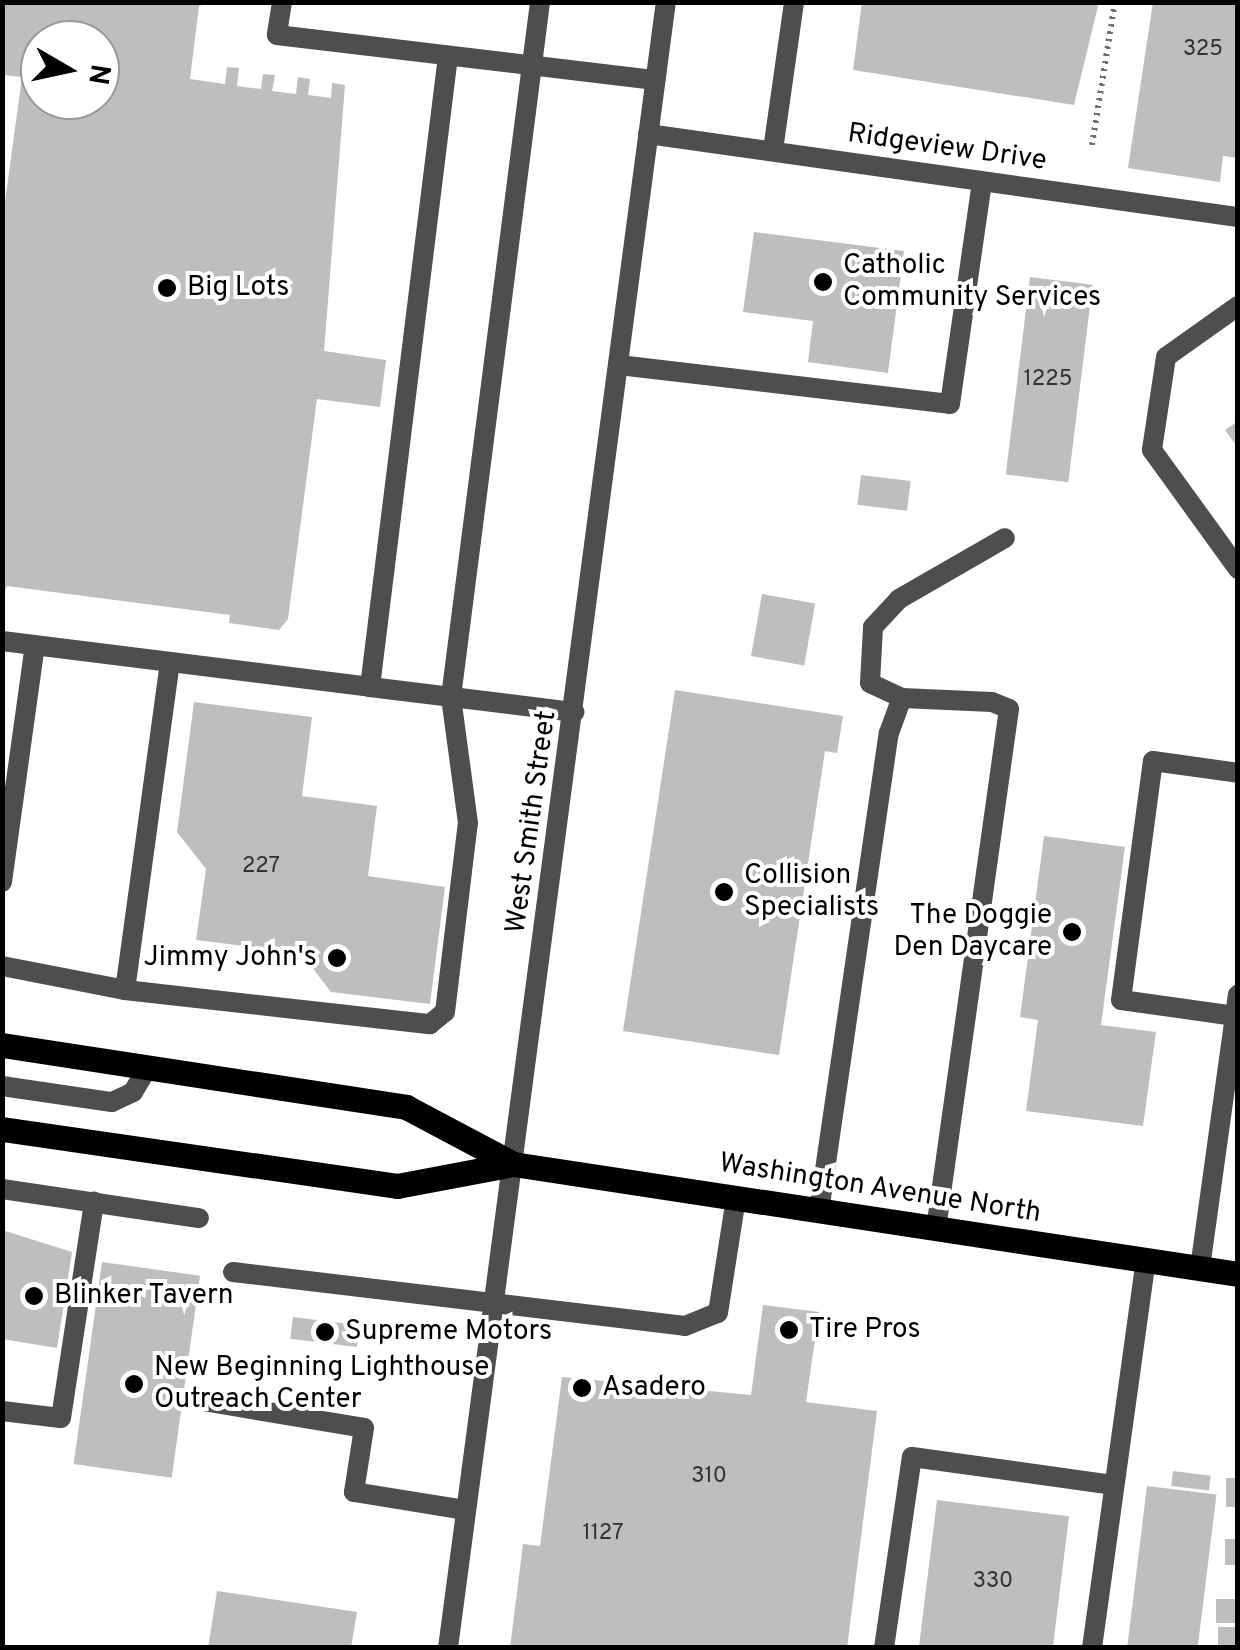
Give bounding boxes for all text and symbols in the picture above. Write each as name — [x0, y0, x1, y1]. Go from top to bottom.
north arrow — [20, 20, 120, 120]
house number: 325 — [1183, 37, 1223, 63]
text: N — [78, 62, 117, 87]
street label: Ridgeview Drive — [845, 117, 1049, 179]
place label: Catholic Community Services — [843, 249, 1101, 315]
place label: Big Lots — [187, 271, 289, 305]
marker: Catholic Community Services — [812, 271, 834, 293]
marker: Big Lots — [156, 277, 178, 299]
house number: 1225 — [1024, 367, 1072, 393]
street label: West Smith Street — [500, 708, 564, 936]
house number: 227 — [242, 854, 280, 880]
place label: Collision Specialists — [744, 859, 879, 925]
marker: Collision Specialists — [713, 881, 735, 903]
place label: The Doggie Den Daycare — [893, 899, 1052, 965]
marker: The Doggie Den Daycare — [1061, 921, 1083, 943]
place label: Jimmy John's — [144, 941, 317, 975]
marker: Jimmy John's — [326, 947, 348, 969]
street label: Washington Avenue North — [716, 1147, 1044, 1231]
place label: Blinker Tavern — [54, 1279, 235, 1313]
marker: Blinker Tavern — [23, 1285, 45, 1307]
place label: Tire Pros — [809, 1313, 921, 1347]
place label: Supreme Motors — [345, 1315, 552, 1349]
marker: Tire Pros — [778, 1319, 800, 1341]
marker: Supreme Motors — [314, 1321, 336, 1343]
place label: New Beginning Lighthouse Outreach Center — [154, 1351, 489, 1417]
place label: Asadero — [602, 1371, 706, 1405]
marker: New Beginning Lighthouse Outreach Center — [123, 1373, 145, 1395]
marker: Asadero — [571, 1377, 593, 1399]
house number: 310 — [691, 1464, 727, 1490]
house number: 1127 — [582, 1521, 624, 1547]
house number: 330 — [973, 1569, 1013, 1595]

